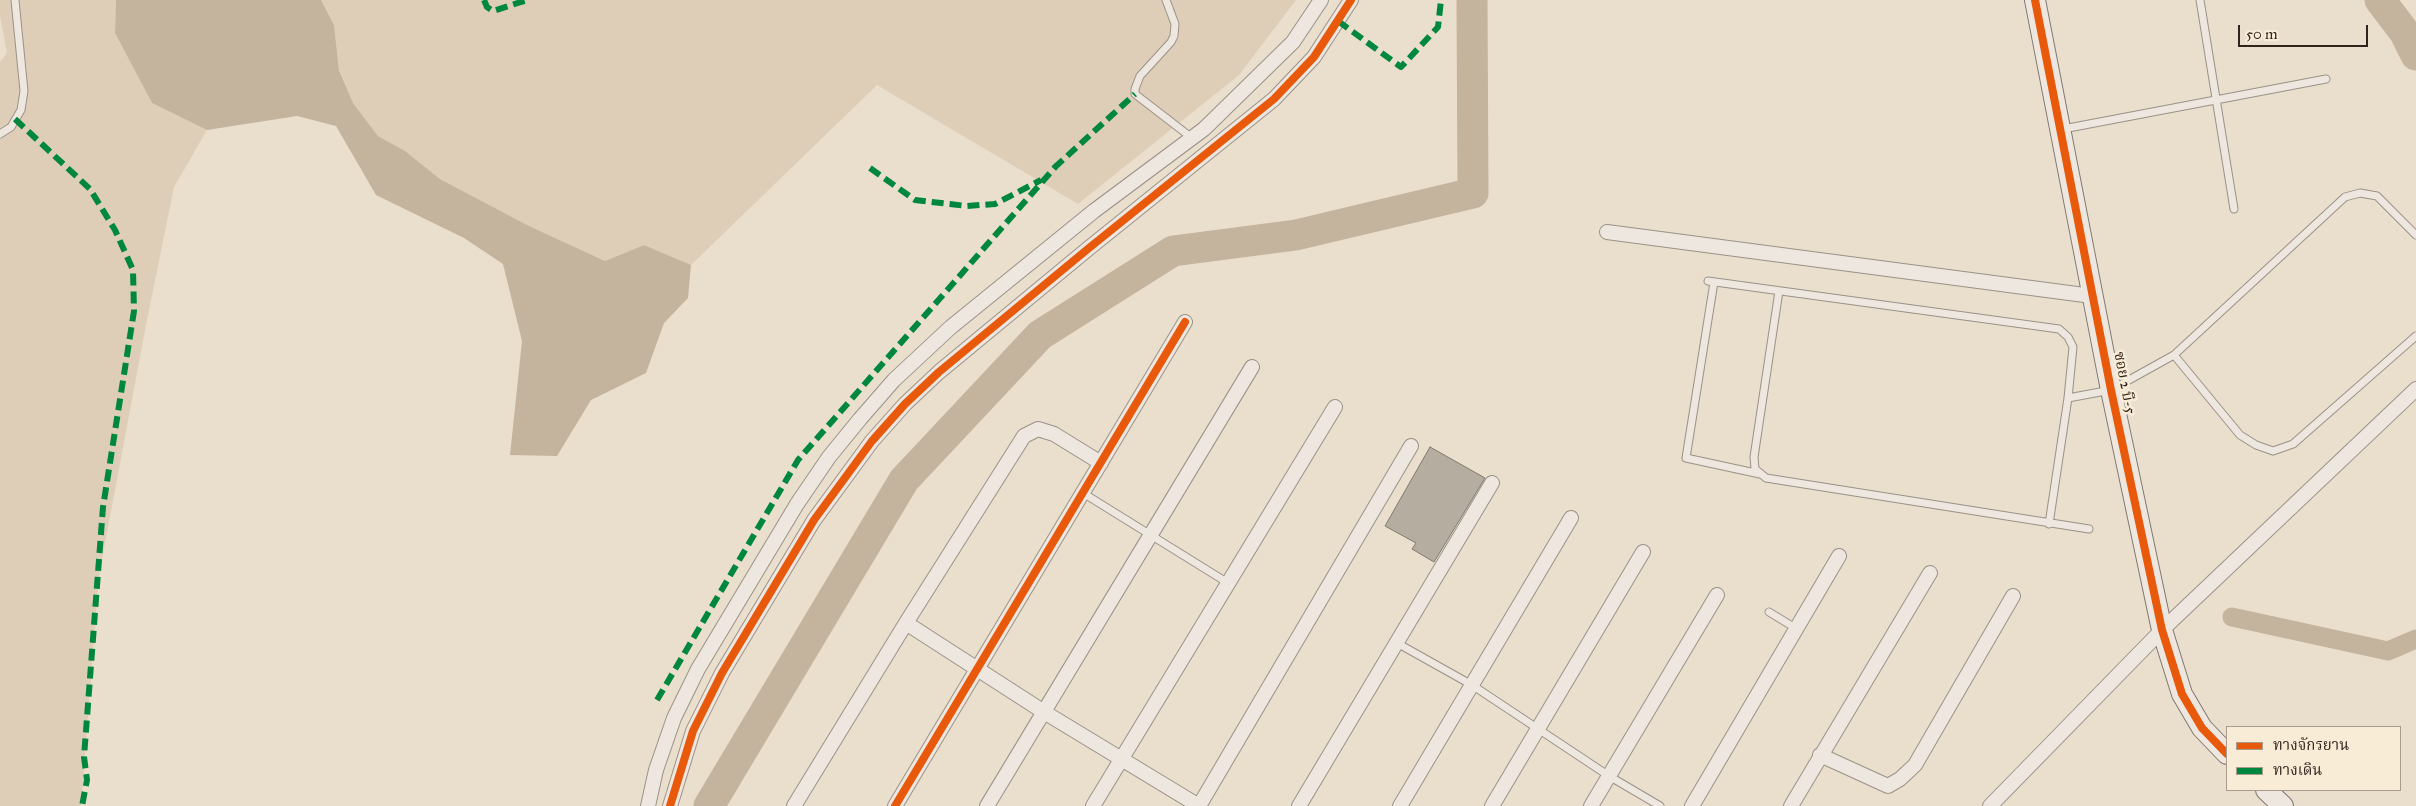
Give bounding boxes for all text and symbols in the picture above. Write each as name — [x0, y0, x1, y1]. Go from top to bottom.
scale bar — [2241, 15, 2371, 47]
text: 50 m — [2246, 25, 2278, 43]
street label: ซอย 2 บี-5 — [2109, 350, 2139, 416]
legend — [2226, 726, 2401, 791]
text: ทางจักรยาน — [2273, 736, 2349, 754]
text: ทางเดิน — [2273, 761, 2322, 779]

